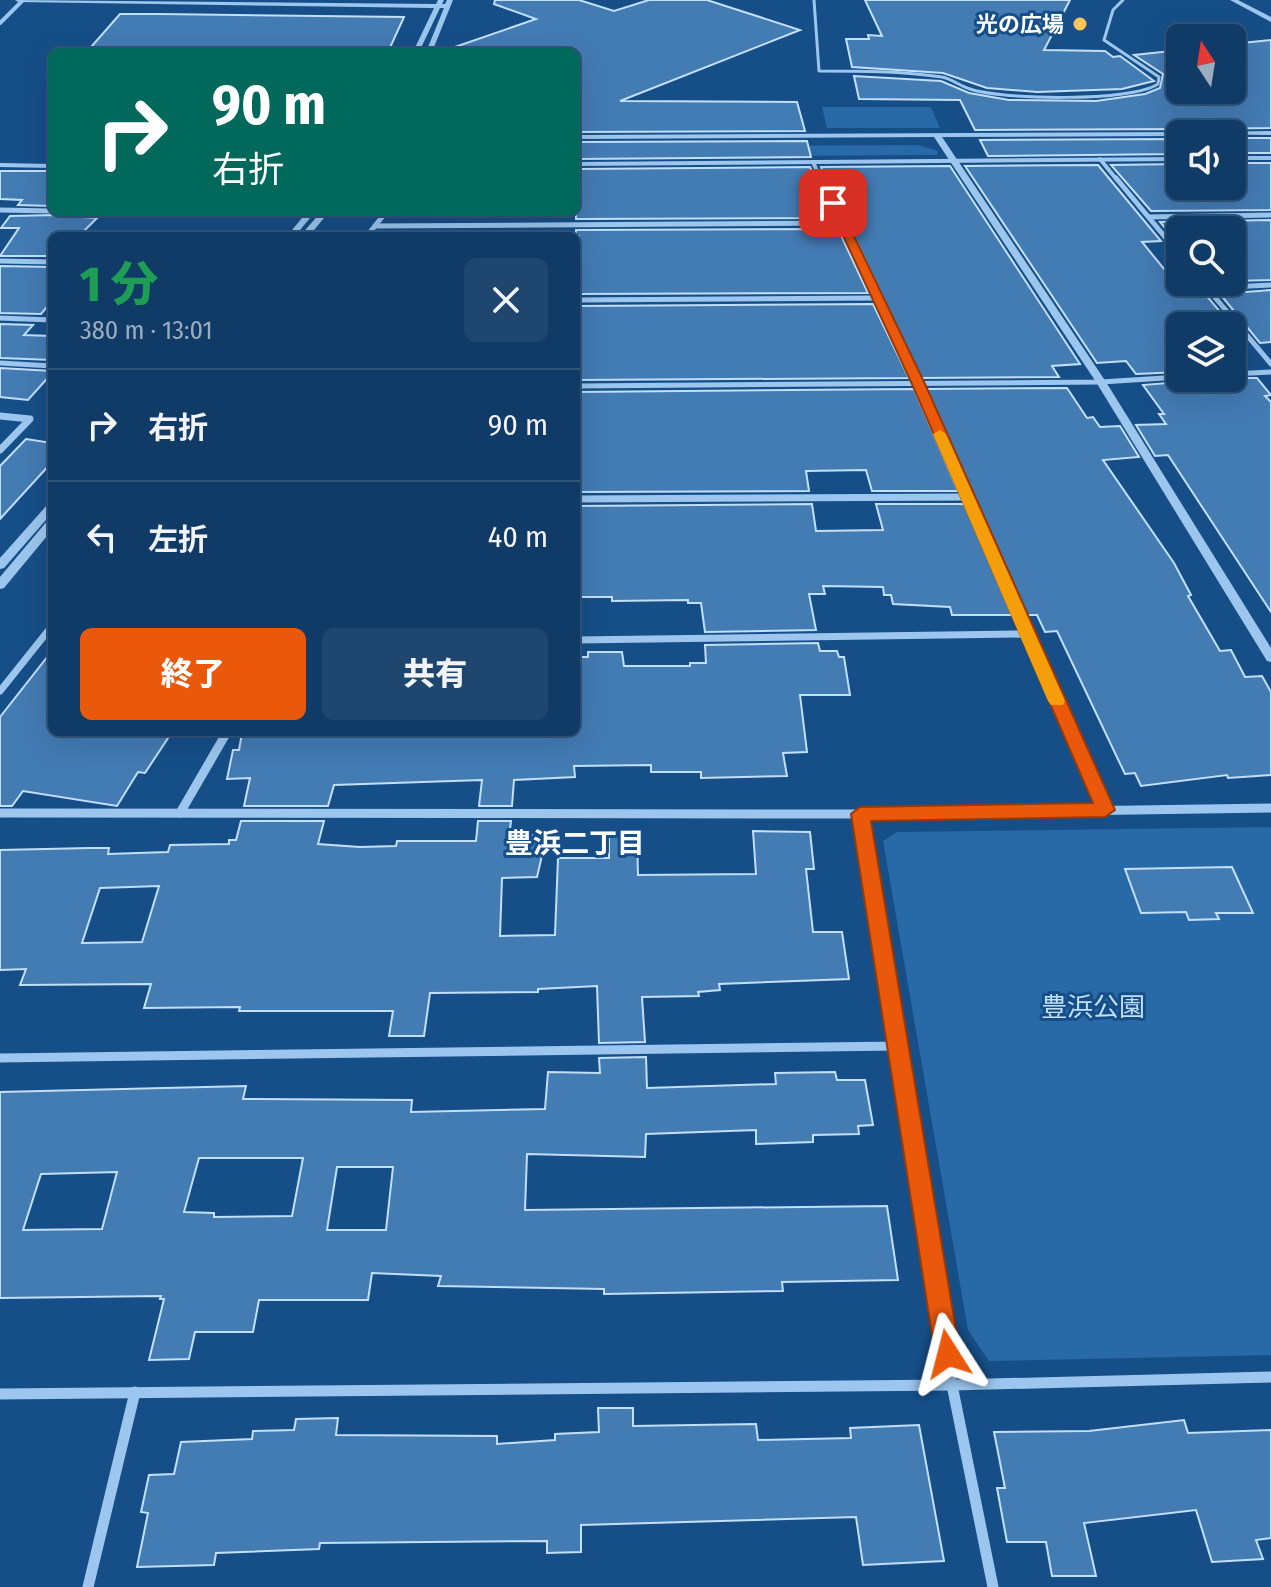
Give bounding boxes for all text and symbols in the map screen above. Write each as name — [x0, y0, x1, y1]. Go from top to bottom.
place label: 光の広場 — [976, 11, 1064, 38]
marker: 光の広場 — [1071, 15, 1089, 33]
north arrow — [1166, 24, 1246, 104]
map controls — [1166, 24, 1246, 392]
text: 90 m — [212, 72, 326, 139]
icon: right — [80, 80, 184, 184]
button: sound — [1166, 120, 1246, 200]
text: 右折 — [212, 148, 284, 192]
pin — [799, 169, 867, 237]
icon: arrive — [811, 181, 855, 225]
button: search — [1166, 216, 1246, 296]
text: 1 分 — [80, 256, 158, 314]
button: close — [464, 258, 548, 342]
button: layers — [1166, 312, 1246, 392]
text: 380 m · 13:01 — [80, 315, 213, 346]
icon: right — [80, 403, 124, 447]
text: 90 m — [488, 407, 548, 443]
text: 右折 — [148, 410, 208, 446]
icon: left — [80, 515, 124, 559]
text: 40 m — [488, 519, 548, 555]
text: 左折 — [148, 522, 208, 558]
button: 終了 — [80, 628, 306, 720]
button: 共有 — [322, 628, 548, 720]
district label: 豊浜二丁目 — [505, 827, 645, 860]
park label: 豊浜公園 — [1041, 992, 1145, 1023]
position arrow — [906, 1312, 990, 1396]

